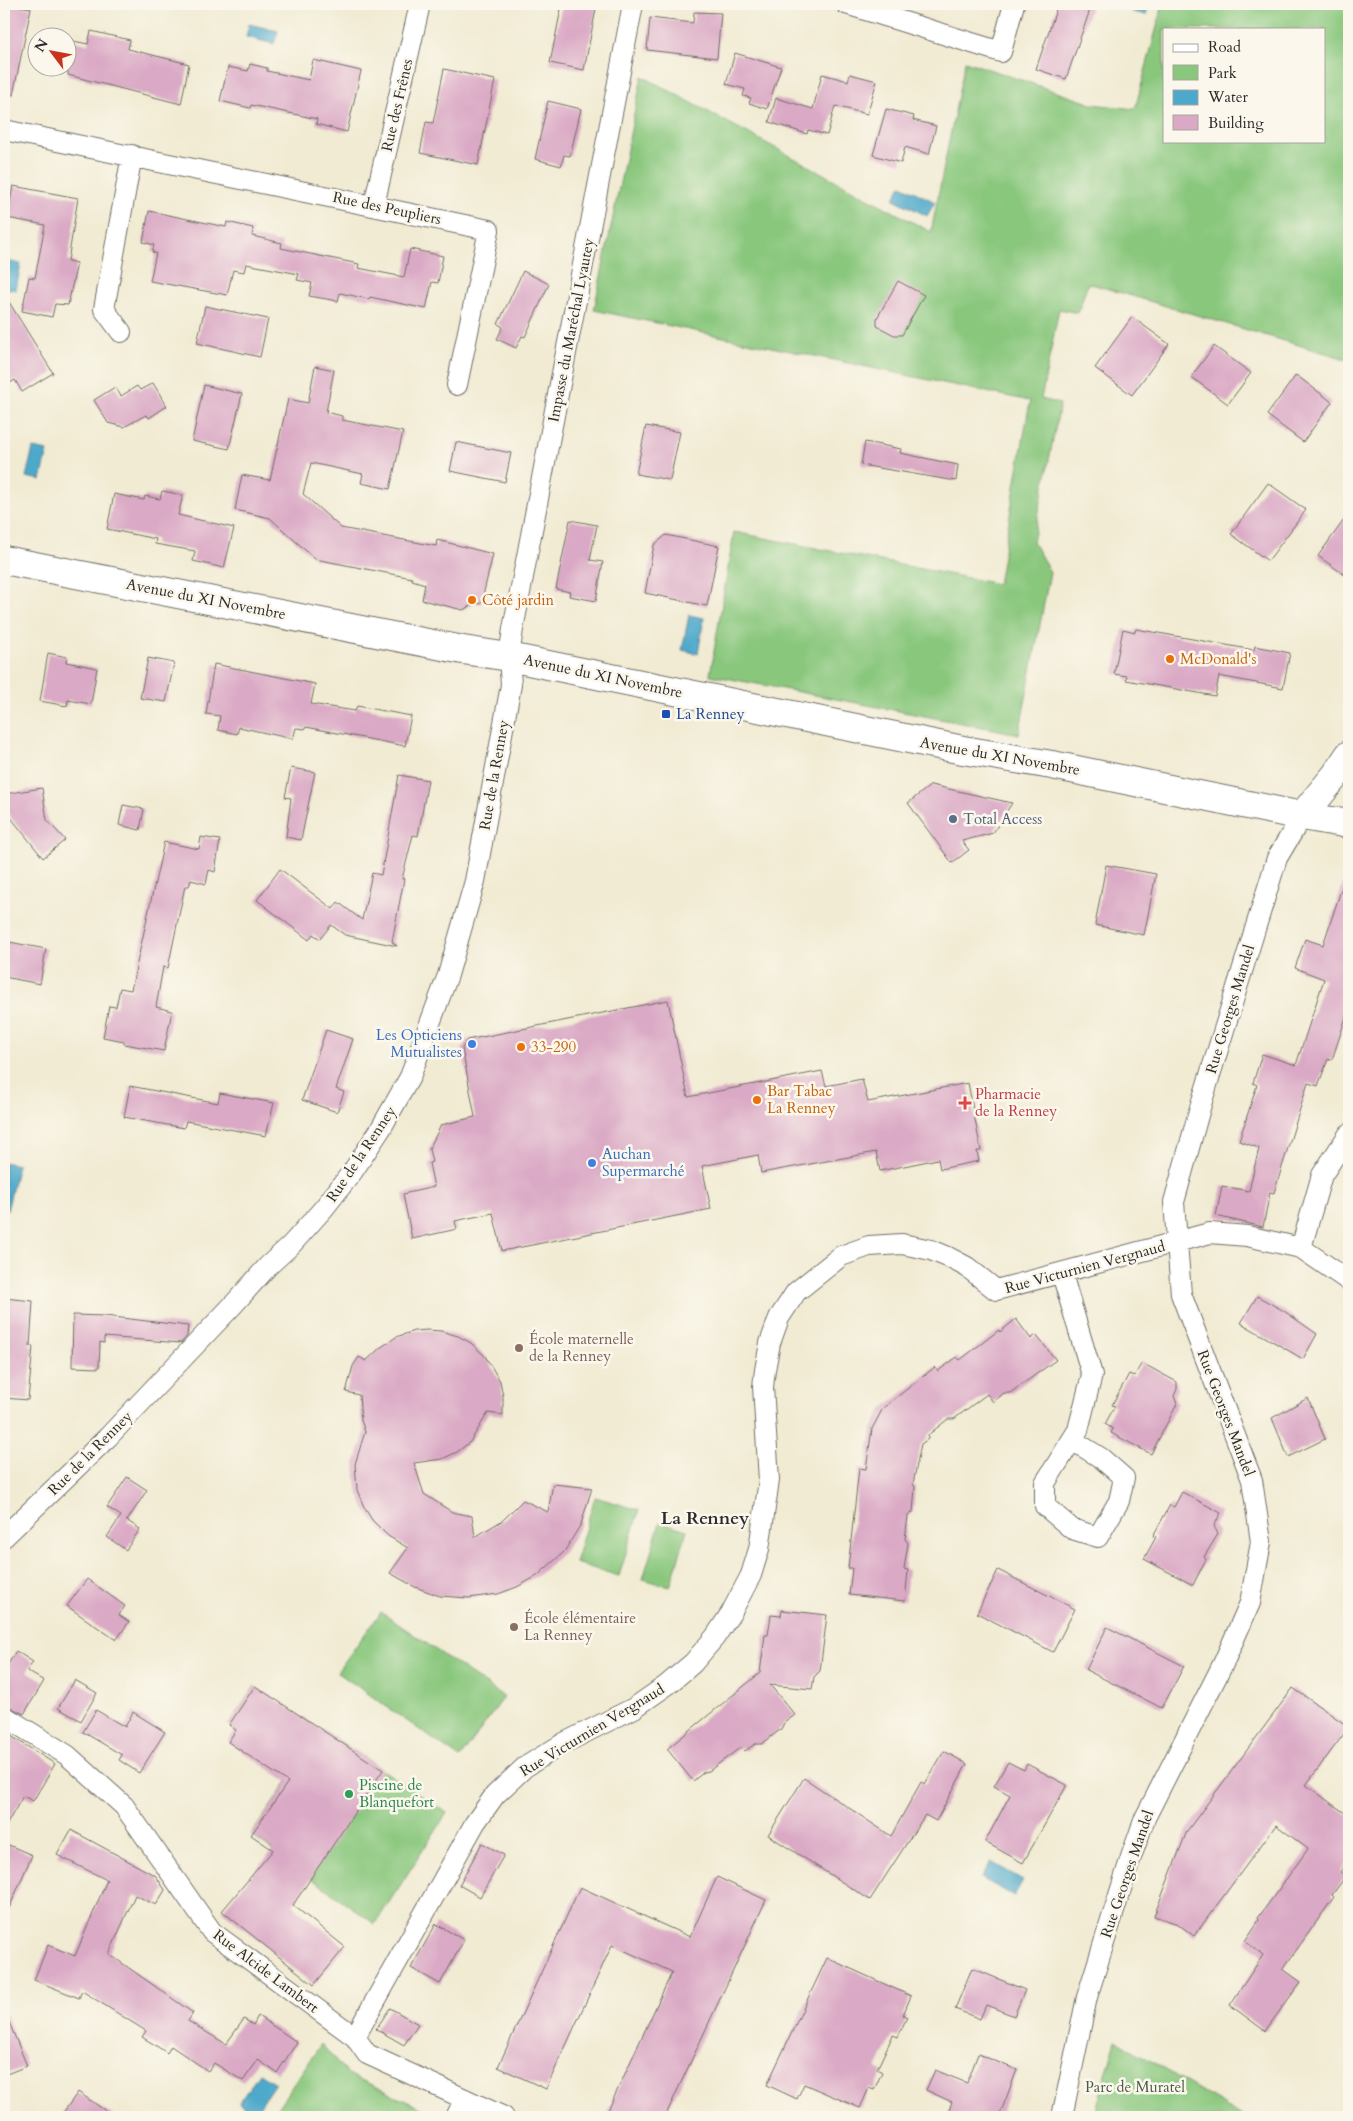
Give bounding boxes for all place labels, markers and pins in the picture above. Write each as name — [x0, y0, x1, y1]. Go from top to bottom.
place label: Côté jardin — [482, 590, 555, 610]
marker: Côté jardin — [466, 594, 478, 606]
place label: McDonald's — [1180, 649, 1257, 669]
marker: McDonald's — [1164, 653, 1176, 665]
place label: La Renney — [676, 704, 745, 724]
marker: La Renney — [660, 708, 672, 720]
place label: Total Access — [963, 809, 1042, 829]
marker: Total Access — [947, 813, 959, 825]
place label: Les Opticiens Mutualistes — [376, 1025, 462, 1062]
place label: 33-290 — [531, 1037, 576, 1057]
marker: Les Opticiens Mutualistes — [466, 1038, 478, 1050]
marker: 33-290 — [515, 1041, 527, 1053]
place label: Bar Tabac La Renney — [767, 1081, 836, 1118]
place label: Pharmacie de la Renney — [975, 1084, 1057, 1121]
marker: Bar Tabac La Renney — [751, 1094, 763, 1106]
marker: Pharmacie de la Renney — [959, 1097, 971, 1109]
place label: Auchan Supermarché — [602, 1144, 685, 1181]
marker: Auchan Supermarché — [586, 1157, 598, 1169]
place label: École maternelle de la Renney — [529, 1329, 634, 1366]
marker: École maternelle de la Renney — [513, 1342, 525, 1354]
place label: École élémentaire La Renney — [524, 1608, 636, 1645]
marker: École élémentaire La Renney — [508, 1621, 520, 1633]
place label: Piscine de Blanquefort — [359, 1775, 434, 1812]
marker: Piscine de Blanquefort — [343, 1788, 355, 1800]

